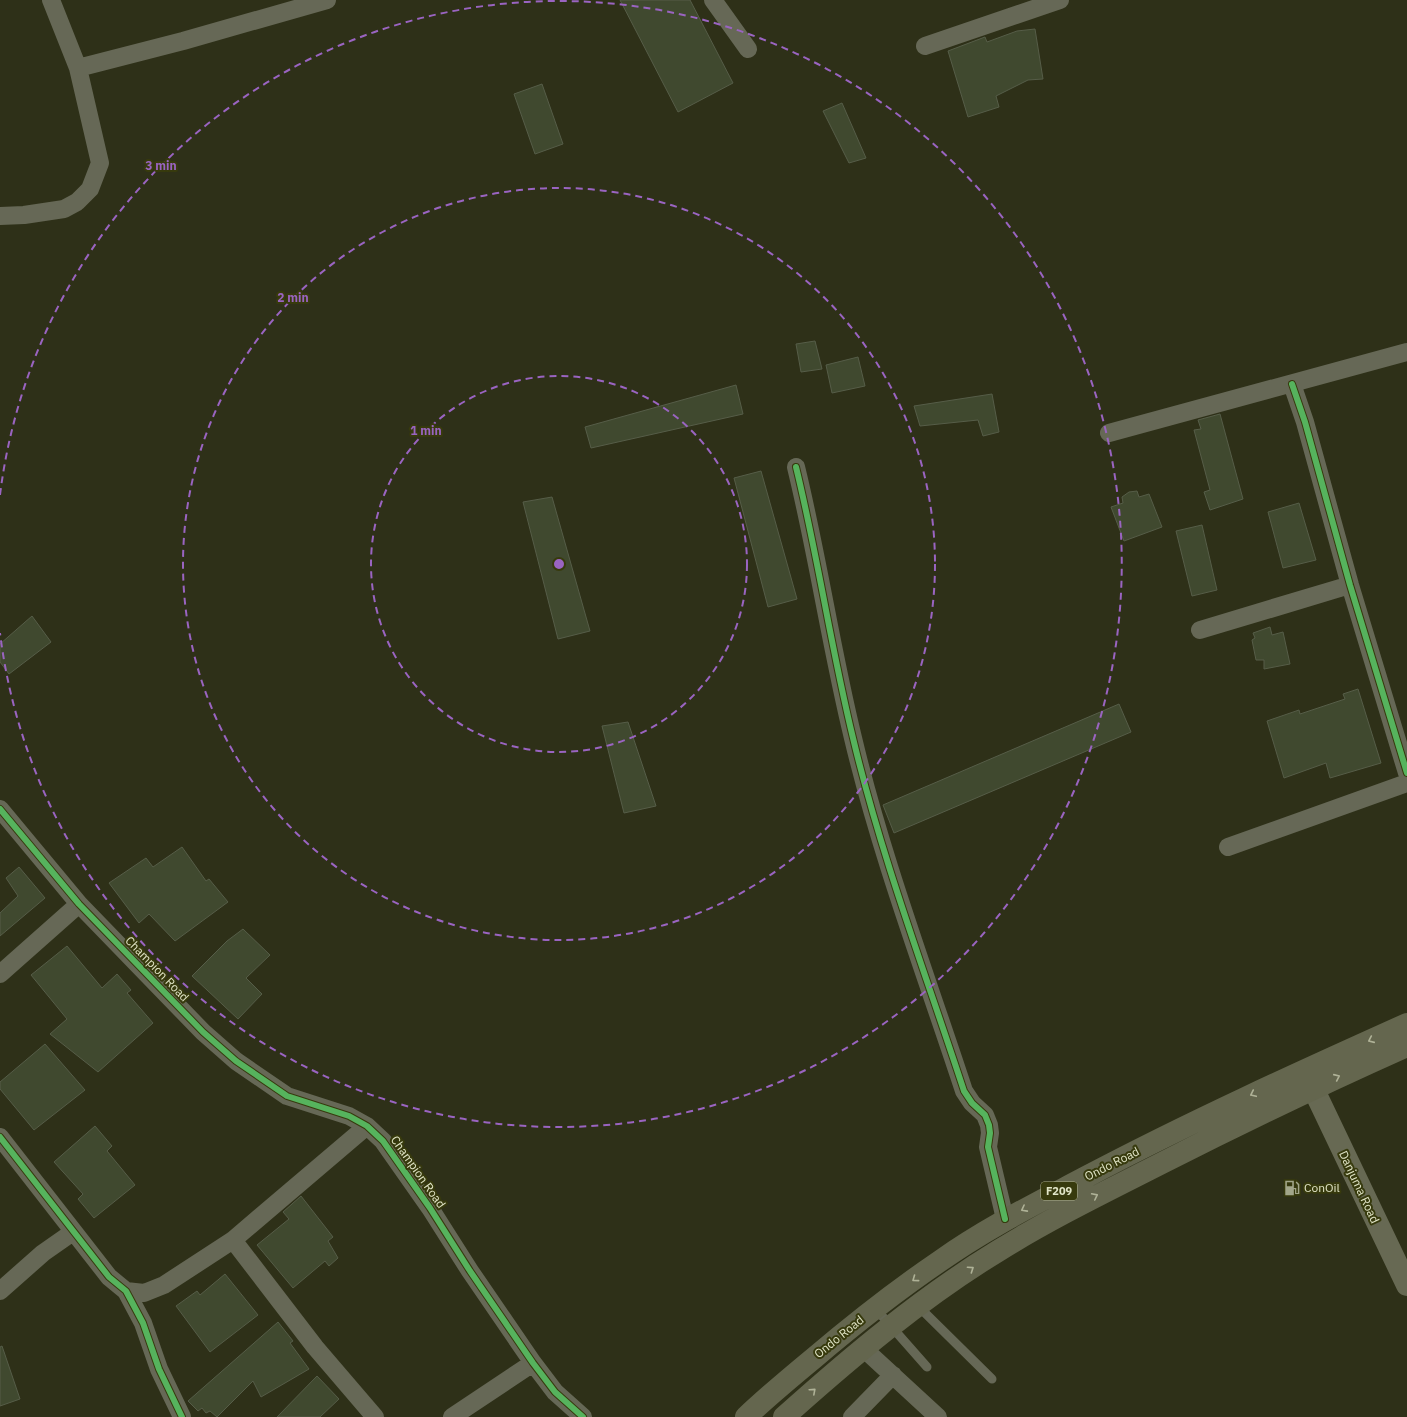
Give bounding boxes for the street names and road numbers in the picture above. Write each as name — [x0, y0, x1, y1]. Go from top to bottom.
street label: Champion Road — [122, 933, 192, 1004]
street label: Champion Road — [388, 1133, 449, 1211]
street label: Ondo Road — [1082, 1143, 1142, 1184]
street label: Danjuma Road — [1336, 1148, 1383, 1225]
road number: F209 — [1041, 1182, 1077, 1200]
street label: Ondo Road — [811, 1312, 866, 1361]

